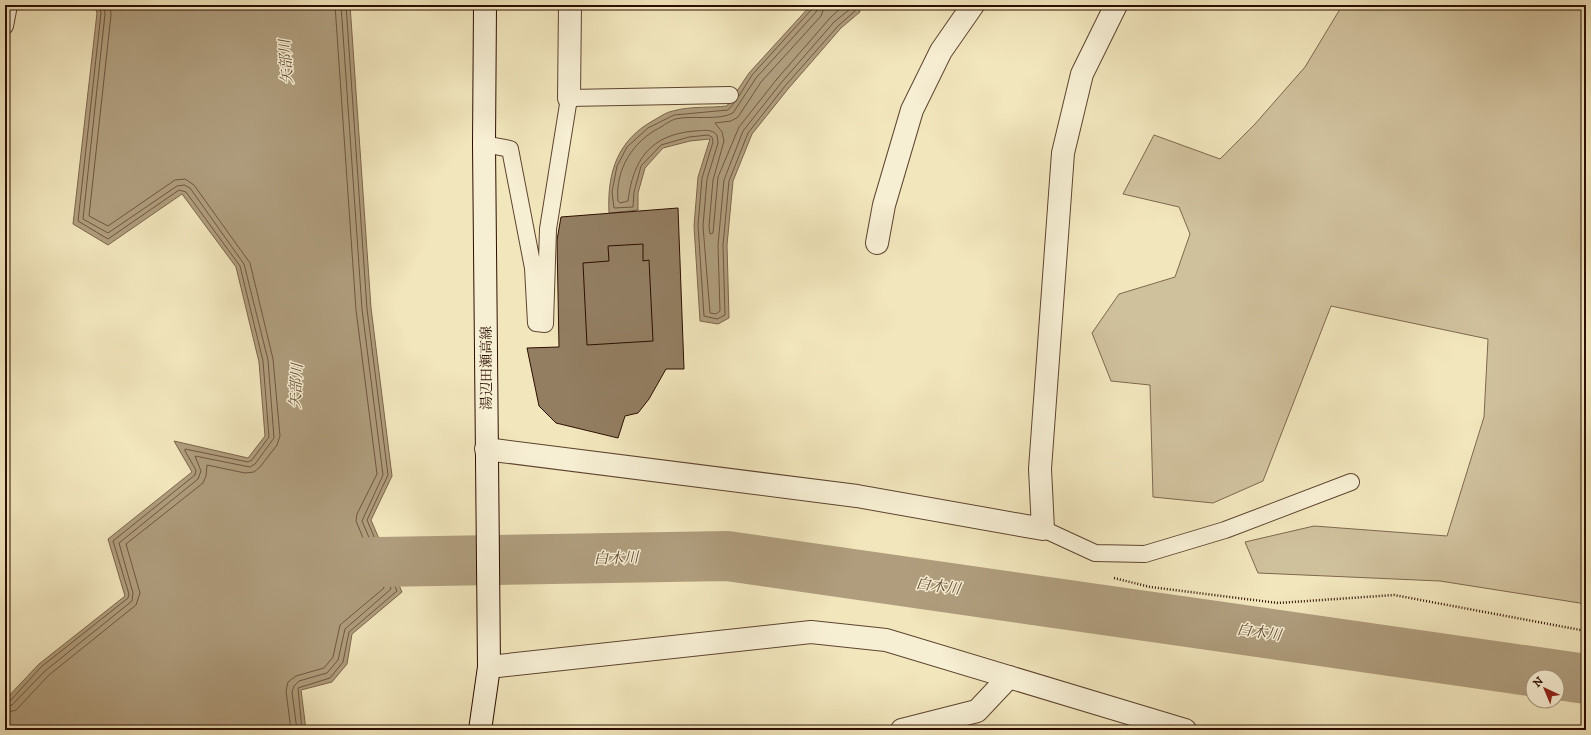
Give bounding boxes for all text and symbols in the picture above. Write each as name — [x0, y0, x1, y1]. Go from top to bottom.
water label: 矢部川 — [275, 37, 298, 85]
street label: 湯辺田瀬高線 — [478, 326, 496, 410]
water label: 矢部川 — [286, 361, 307, 409]
water label: 白木川 — [593, 549, 641, 568]
water label: 白木川 — [914, 574, 964, 599]
water label: 白木川 — [1235, 620, 1285, 645]
north arrow — [1525, 669, 1565, 709]
text: N — [1531, 674, 1547, 691]

